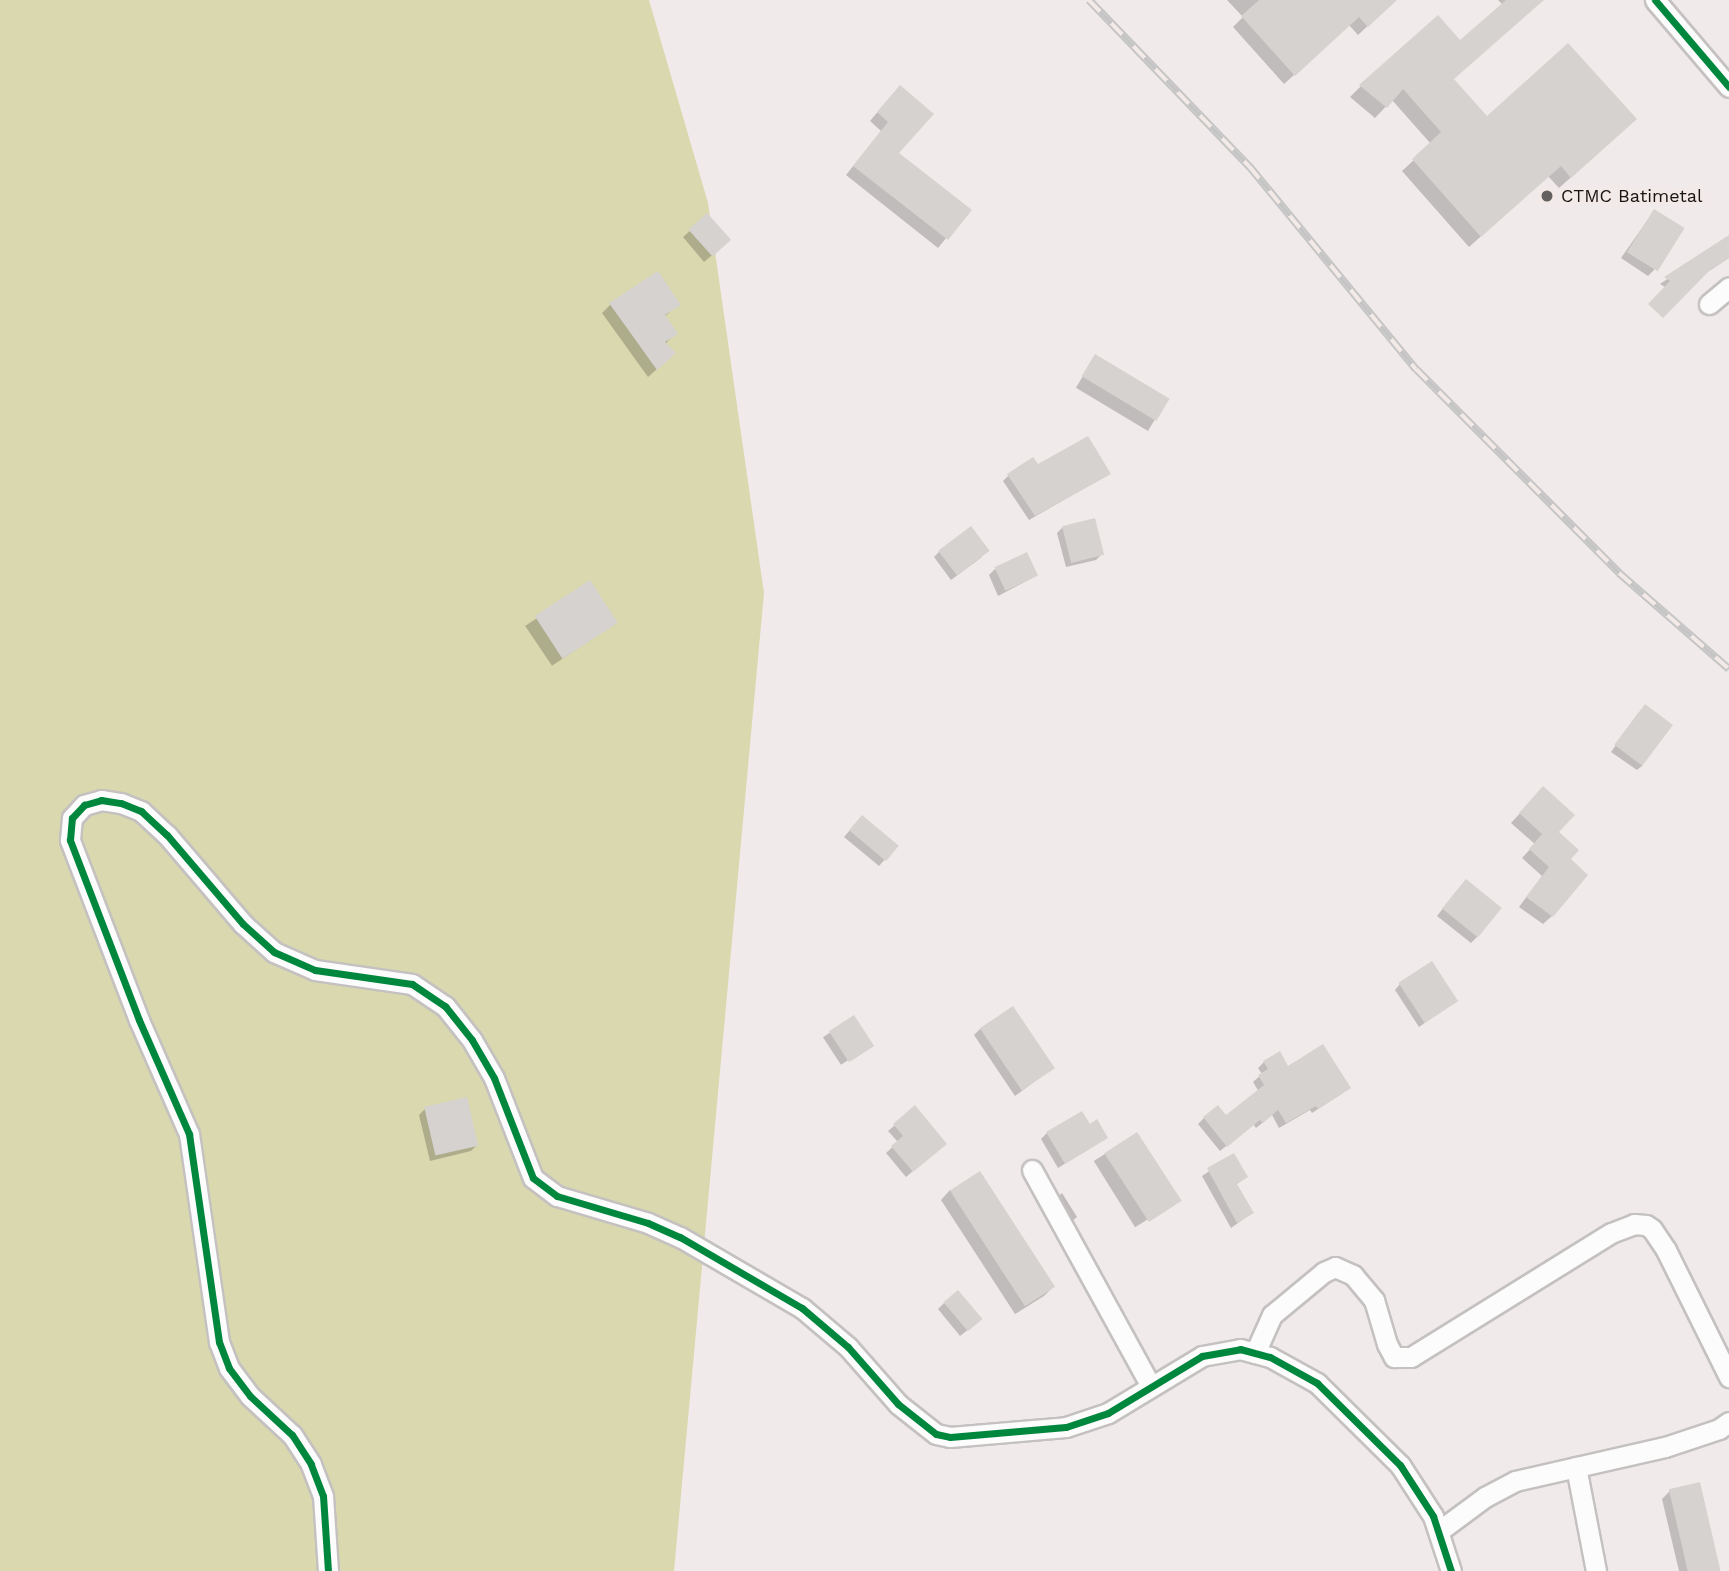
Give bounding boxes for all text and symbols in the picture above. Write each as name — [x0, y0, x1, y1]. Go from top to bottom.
place label: CTMC Batimetal — [1561, 185, 1702, 207]
marker: CTMC Batimetal — [1539, 188, 1555, 204]

